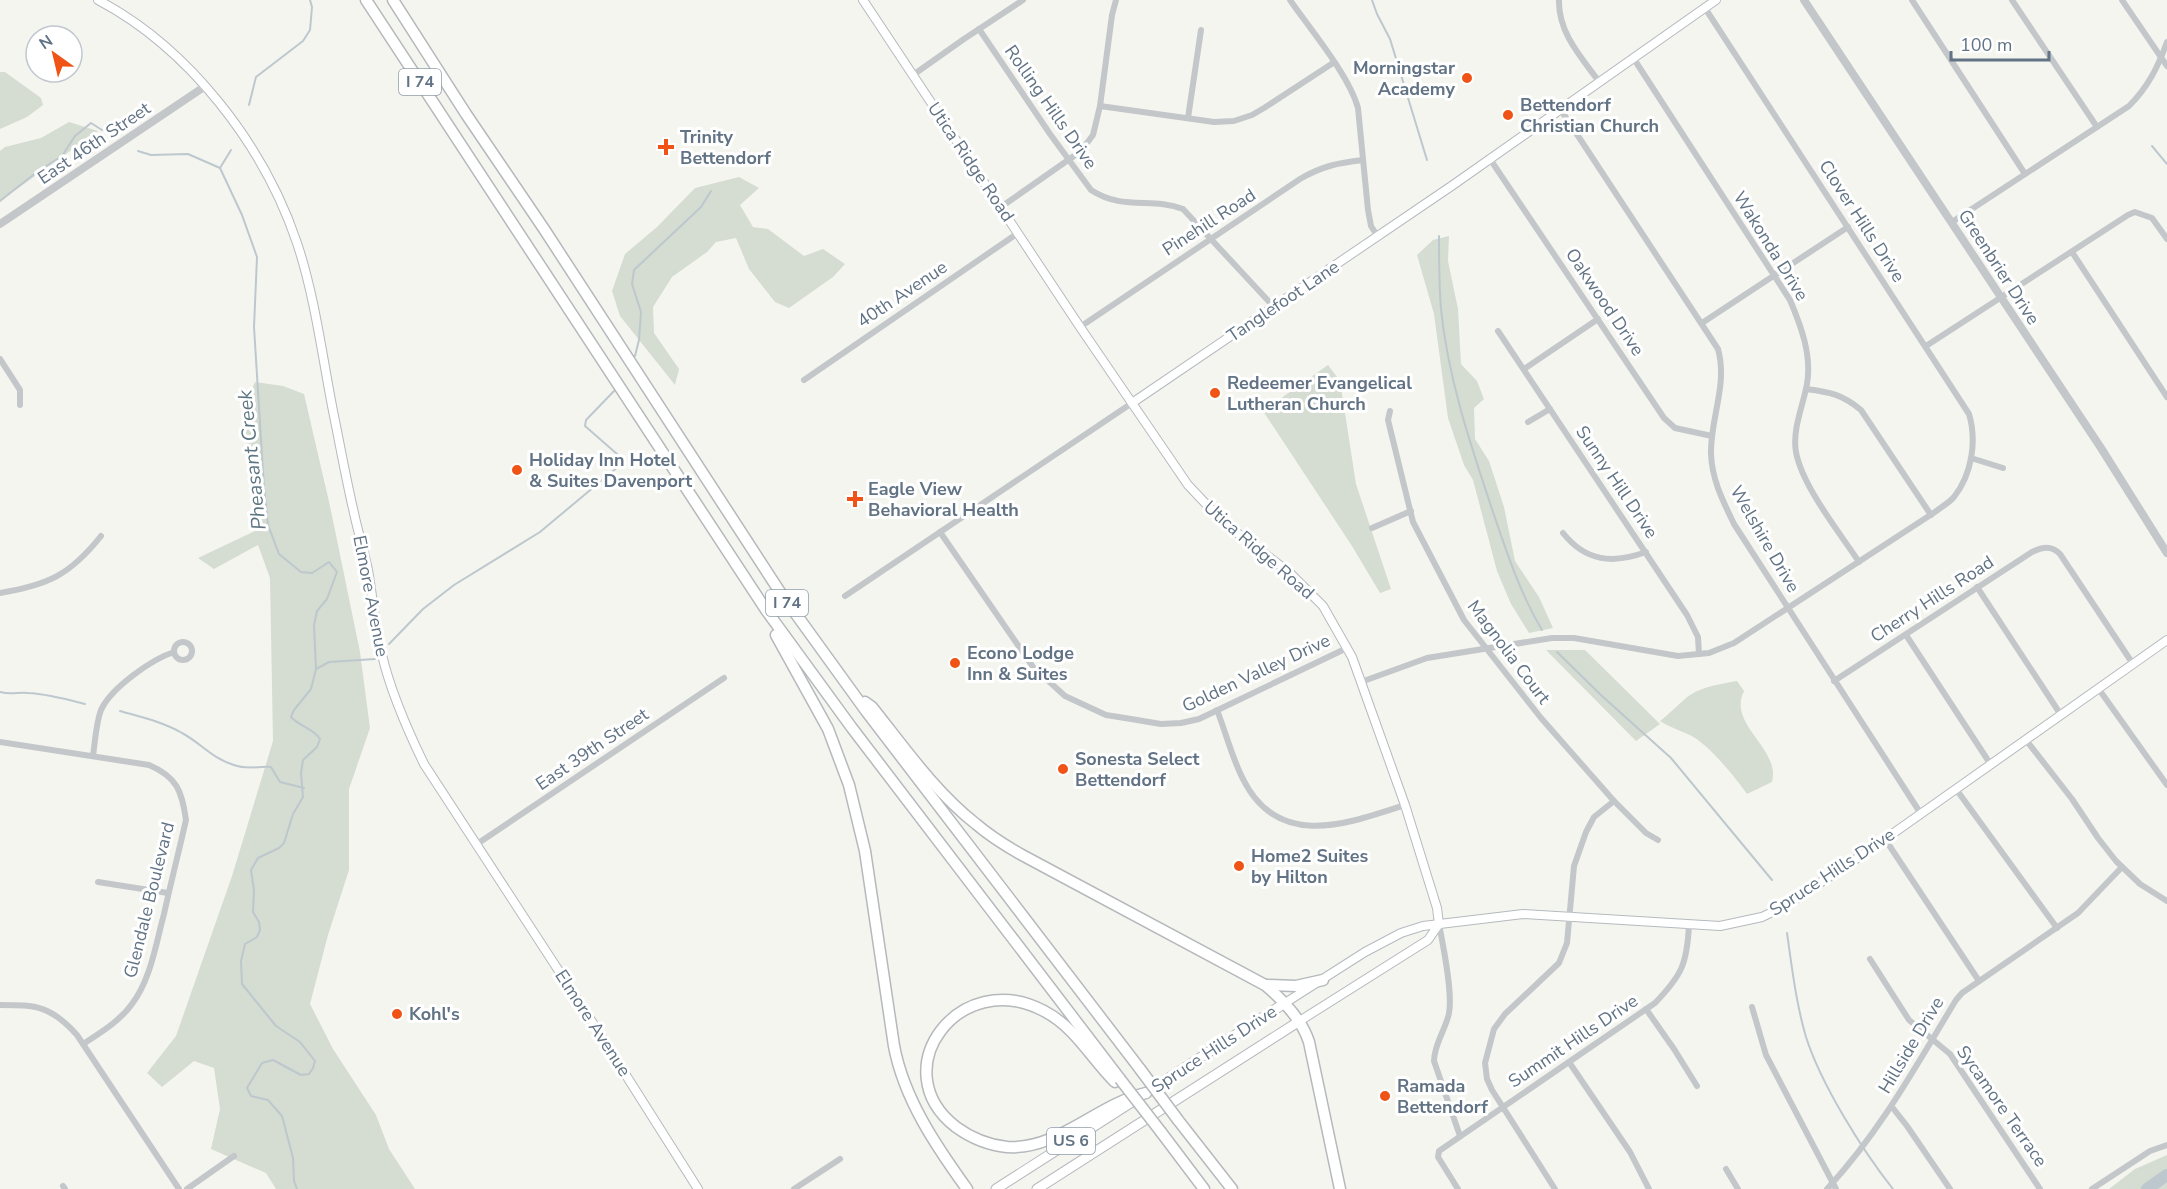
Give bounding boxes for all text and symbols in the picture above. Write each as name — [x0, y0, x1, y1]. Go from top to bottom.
north arrow — [24, 24, 84, 84]
scale bar — [1951, 24, 2048, 62]
text: N — [35, 30, 57, 55]
text: 100 m — [1960, 33, 2012, 57]
street label: Rolling Hills Drive — [999, 40, 1103, 174]
place label: Morningstar Academy — [1353, 56, 1456, 101]
road number: I 74 — [399, 69, 441, 95]
marker: Morningstar Academy — [1460, 71, 1474, 85]
place label: Bettendorf Christian Church — [1520, 93, 1659, 138]
street label: East 46th Street — [33, 96, 156, 190]
street label: Utica Ridge Road — [922, 98, 1020, 226]
marker: Bettendorf Christian Church — [1501, 108, 1515, 122]
place label: Trinity Bettendorf — [680, 125, 771, 170]
marker: Trinity Bettendorf — [657, 138, 675, 156]
street label: Clover Hills Drive — [1813, 155, 1911, 287]
street label: Pinehill Road — [1158, 183, 1260, 261]
street label: Wakonda Drive — [1728, 187, 1814, 305]
street label: Greenbrier Drive — [1953, 205, 2045, 329]
street label: Oakwood Drive — [1560, 244, 1650, 360]
street label: 40th Avenue — [852, 255, 952, 333]
street label: Tanglefoot Lane — [1222, 255, 1344, 347]
place label: Redeemer Evangelical Lutheran Church — [1227, 371, 1412, 416]
marker: Redeemer Evangelical Lutheran Church — [1208, 386, 1222, 400]
water label: Pheasant Creek — [231, 388, 273, 531]
street label: Sunny Hill Drive — [1570, 421, 1664, 543]
place label: Holiday Inn Hotel & Suites Davenport — [529, 448, 692, 493]
marker: Holiday Inn Hotel & Suites Davenport — [510, 463, 524, 477]
place label: Eagle View Behavioral Health — [868, 477, 1019, 522]
street label: Welshire Drive — [1725, 481, 1805, 597]
marker: Eagle View Behavioral Health — [846, 490, 864, 508]
street label: Utica Ridge Road — [1199, 495, 1319, 605]
street label: Elmore Avenue — [347, 533, 395, 659]
street label: Cherry Hills Road — [1866, 550, 1998, 648]
road number: I 74 — [766, 590, 808, 616]
street label: Magnolia Court — [1462, 595, 1556, 709]
street label: Golden Valley Drive — [1178, 628, 1334, 718]
place label: Econo Lodge Inn & Suites — [967, 641, 1074, 686]
marker: Econo Lodge Inn & Suites — [948, 656, 962, 670]
street label: East 39th Street — [531, 702, 654, 796]
place label: Sonesta Select Bettendorf — [1075, 747, 1199, 792]
marker: Sonesta Select Bettendorf — [1056, 762, 1070, 776]
street label: Glendale Boulevard — [118, 819, 180, 981]
street label: Spruce Hills Drive — [1765, 822, 1899, 922]
place label: Home2 Suites by Hilton — [1251, 844, 1368, 889]
marker: Home2 Suites by Hilton — [1232, 859, 1246, 873]
street label: Elmore Avenue — [549, 965, 637, 1081]
street label: Summit Hills Drive — [1503, 989, 1643, 1093]
street label: Hillside Drive — [1873, 992, 1949, 1098]
street label: Spruce Hills Drive — [1147, 999, 1281, 1099]
place label: Kohl's — [409, 1002, 460, 1026]
marker: Kohl's — [390, 1007, 404, 1021]
street label: Sycamore Terrace — [1951, 1041, 2053, 1171]
place label: Ramada Bettendorf — [1397, 1074, 1488, 1119]
marker: Ramada Bettendorf — [1378, 1089, 1392, 1103]
road number: US 6 — [1047, 1128, 1095, 1154]

